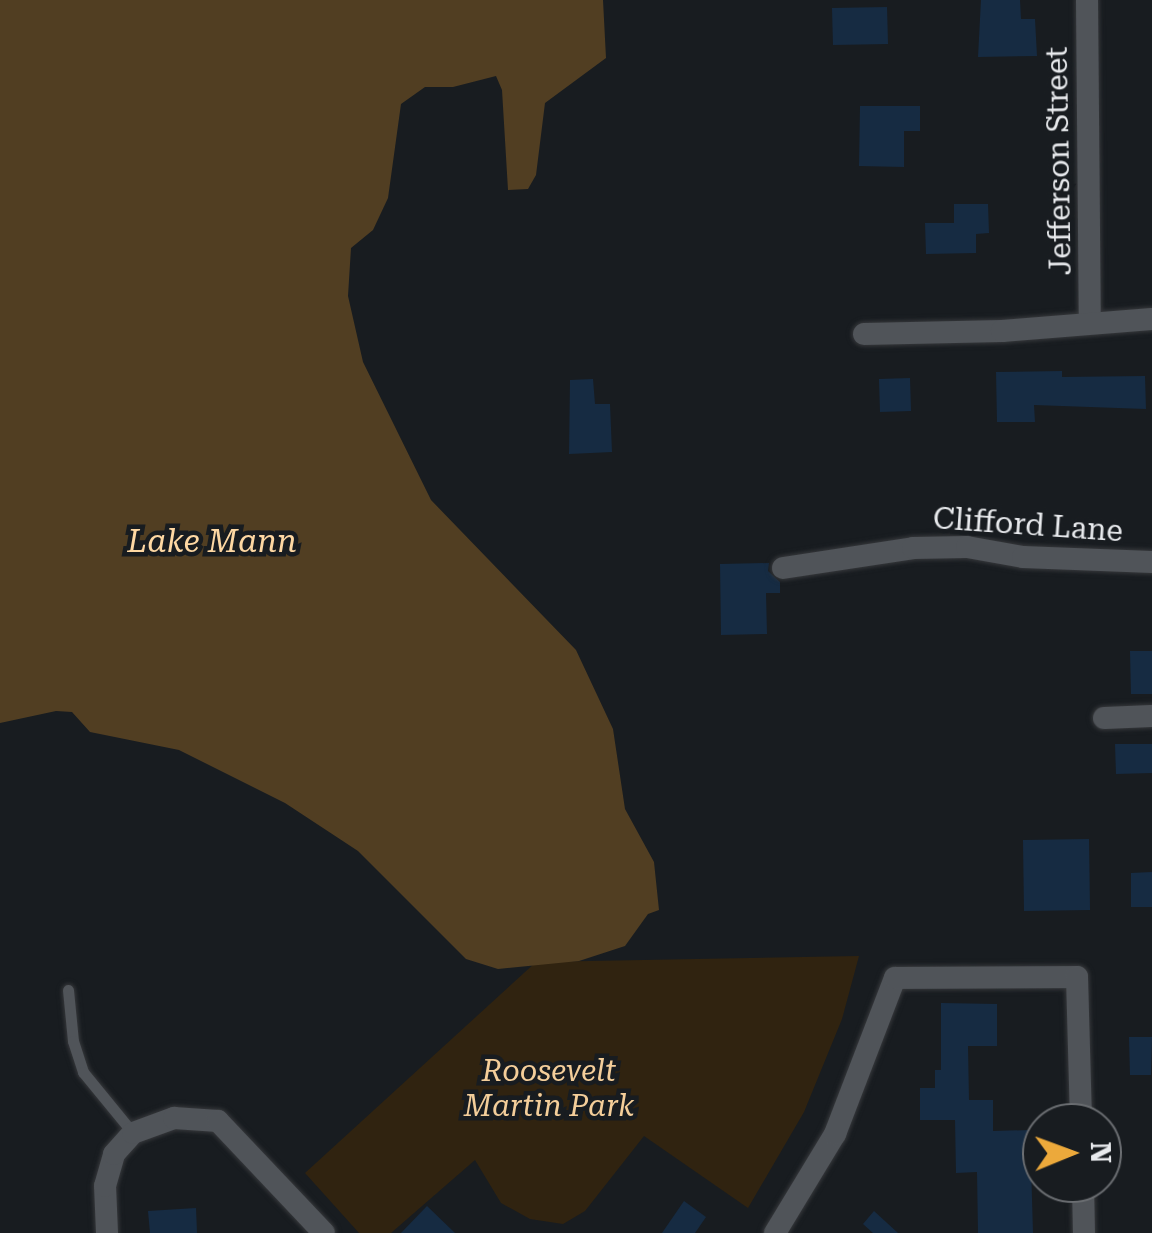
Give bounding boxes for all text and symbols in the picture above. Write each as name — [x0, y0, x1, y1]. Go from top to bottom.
street label: Jefferson Street — [1039, 46, 1079, 276]
street label: Clifford Lane — [932, 500, 1124, 550]
water label: Lake Mann — [127, 522, 297, 560]
park label: Roosevelt Martin Park — [464, 1053, 634, 1124]
north arrow — [1022, 1103, 1122, 1203]
text: N — [1084, 1141, 1117, 1164]

